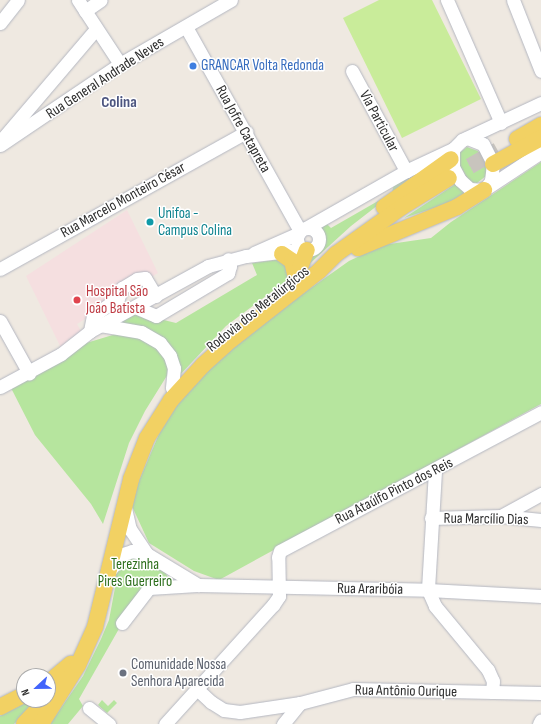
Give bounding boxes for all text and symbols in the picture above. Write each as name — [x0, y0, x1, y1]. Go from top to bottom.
street label: Rua General Andrade Neves — [43, 33, 167, 123]
place label: GRANCAR Volta Redonda — [201, 57, 324, 75]
marker: GRANCAR Volta Redonda — [188, 61, 198, 71]
street label: Rua Jofre Catapreta — [212, 82, 274, 176]
street label: Via Particular — [355, 87, 403, 155]
district label: Colina — [101, 93, 137, 113]
street label: Rua Marcelo Monteiro César — [58, 158, 188, 242]
place label: Unifoa - Campus Colina — [158, 204, 232, 239]
marker: Unifoa - Campus Colina — [145, 217, 155, 227]
street label: Rodovia dos Metalúrgicos — [203, 262, 313, 356]
place label: Hospital São João Batista — [86, 282, 148, 317]
marker: Hospital São João Batista — [71, 294, 83, 306]
street label: Rua Ataúlfo Pinto dos Reis — [332, 454, 456, 528]
street label: Rua Marcílio Dias — [443, 509, 529, 529]
park label: Terezinha Pires Guerreiro — [98, 555, 172, 590]
street label: Rua Araribóia — [337, 579, 403, 599]
place label: Comunidade Nossa Senhora Aparecida — [131, 655, 226, 690]
north arrow — [16, 668, 56, 708]
marker: Comunidade Nossa Senhora Aparecida — [118, 668, 128, 678]
street label: Rua Antônio Ourique — [355, 681, 457, 701]
text: N — [18, 687, 32, 697]

